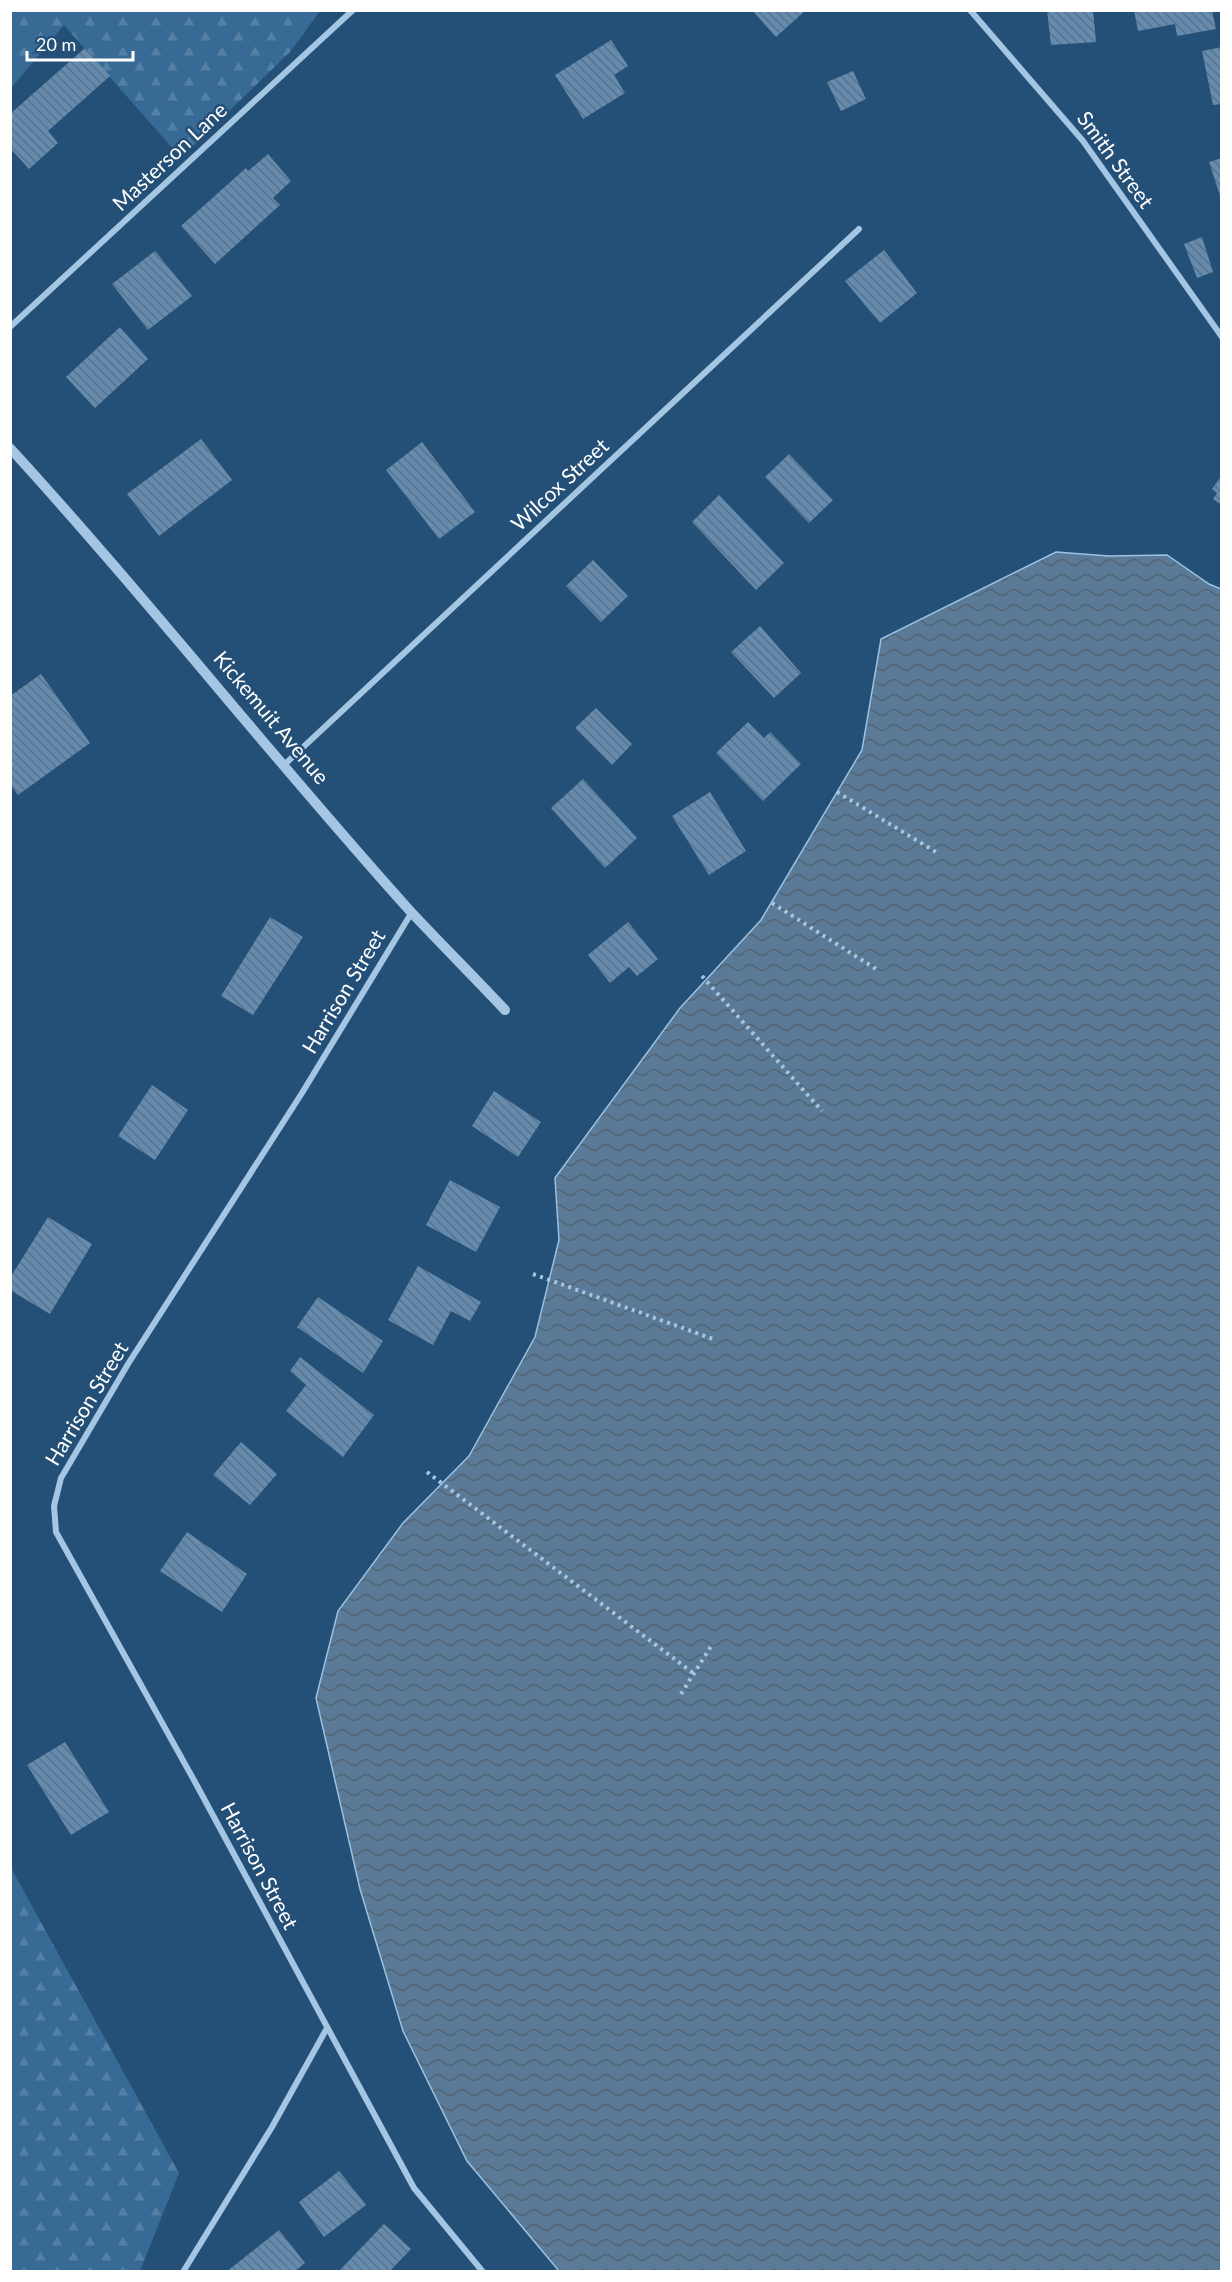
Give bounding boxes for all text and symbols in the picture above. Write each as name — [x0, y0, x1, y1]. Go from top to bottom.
scale bar — [27, 24, 134, 62]
text: 20 m — [36, 33, 76, 55]
street label: Masterson Lane — [107, 97, 231, 215]
street label: Smith Street — [1073, 106, 1160, 213]
street label: Wilcox Street — [505, 432, 613, 535]
street label: Kickemuit Avenue — [209, 645, 335, 789]
street label: Harrison Street — [296, 924, 390, 1058]
street label: Harrison Street — [39, 1336, 133, 1470]
street label: Harrison Street — [216, 1798, 304, 1933]

